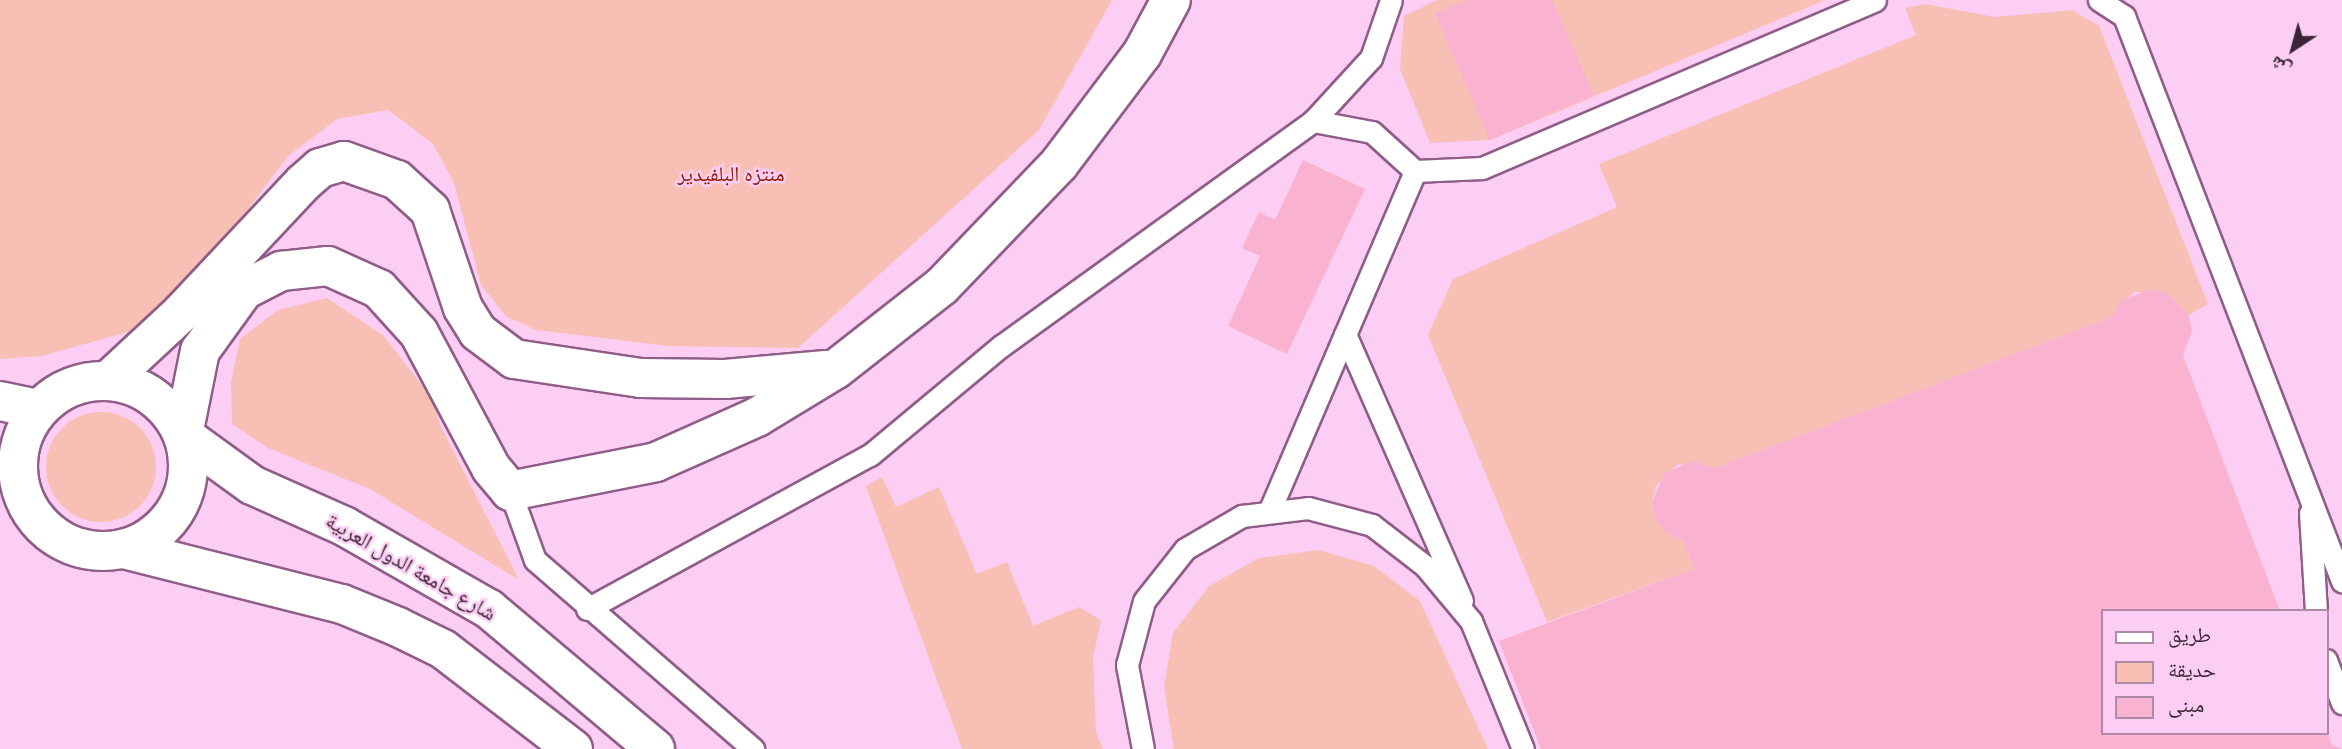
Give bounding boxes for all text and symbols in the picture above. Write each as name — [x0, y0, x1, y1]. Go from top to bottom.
north arrow — [2258, 14, 2328, 84]
text: ش — [2266, 51, 2295, 81]
park label: منتزه البلفيدير — [677, 161, 785, 187]
street label: شارع جامعة الدول العربية — [321, 508, 501, 626]
legend — [2100, 609, 2328, 735]
text: طريق — [2168, 623, 2211, 647]
text: حديقة — [2168, 658, 2216, 682]
text: مبنى — [2168, 693, 2204, 717]

